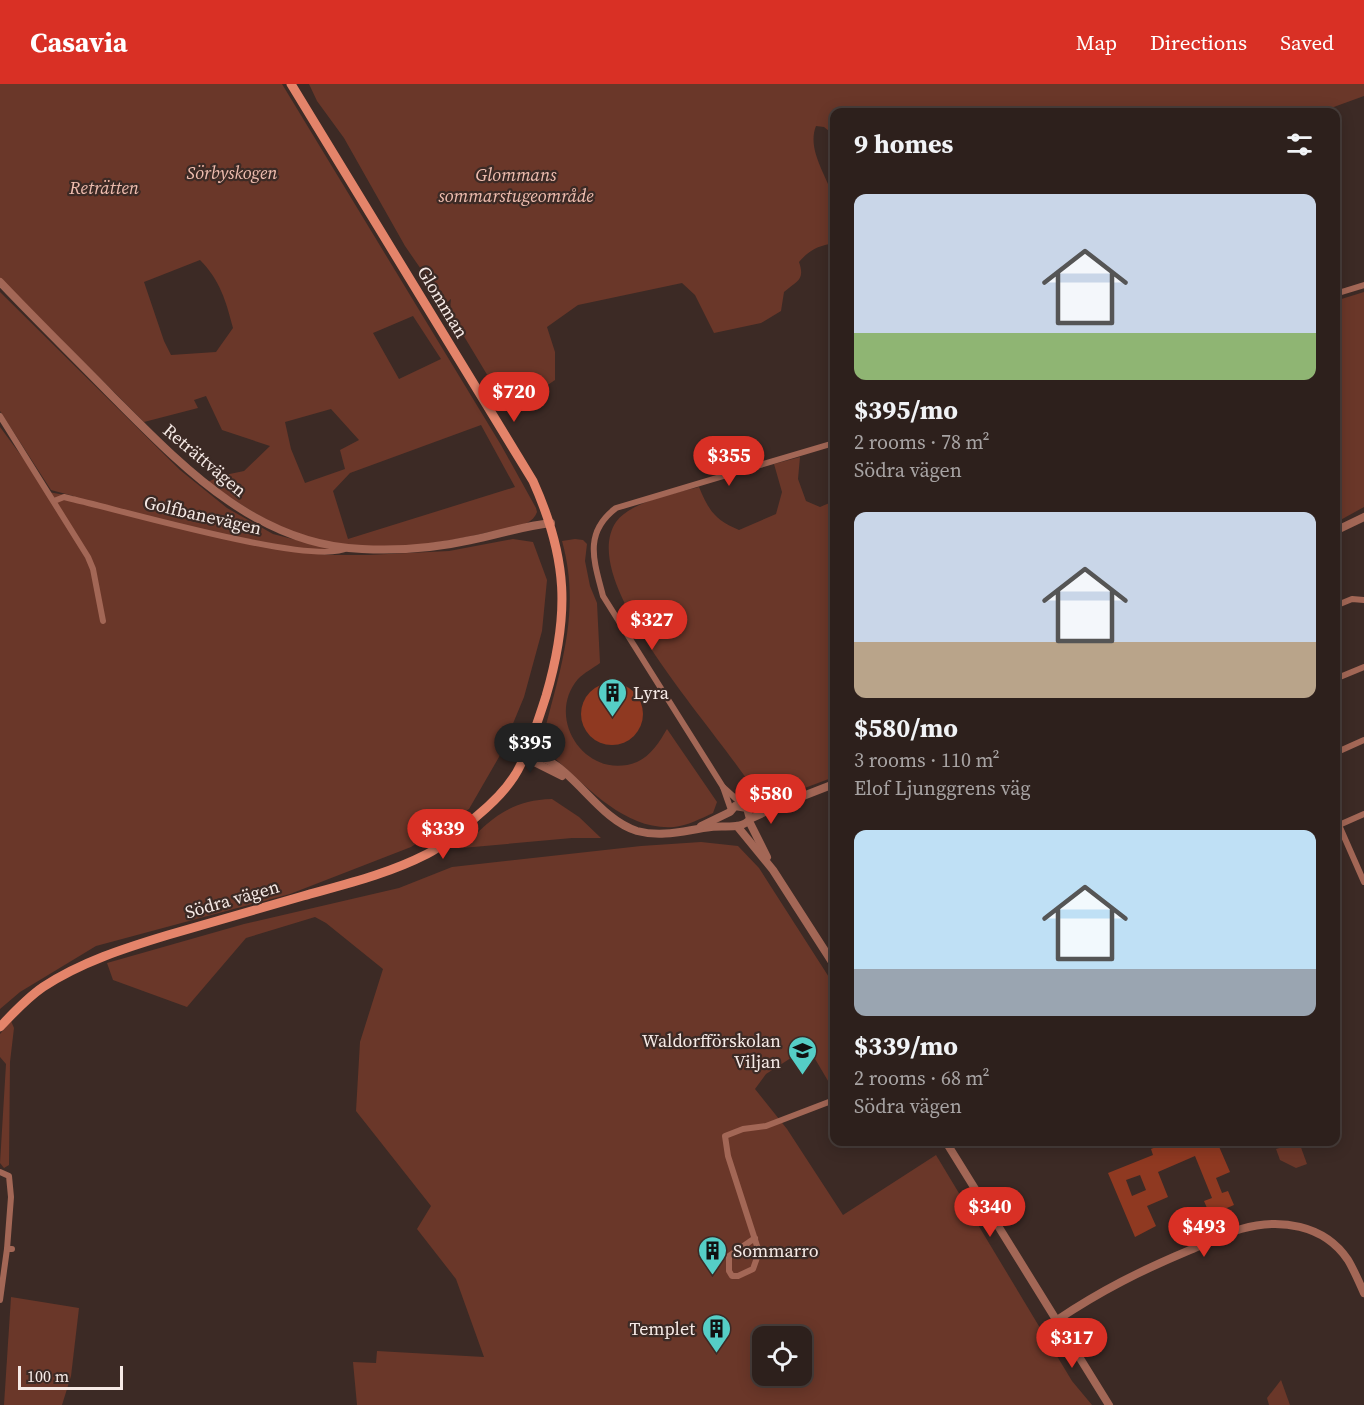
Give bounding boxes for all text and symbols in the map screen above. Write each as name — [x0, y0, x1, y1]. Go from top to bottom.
text: Casavia — [30, 23, 128, 61]
text: Map — [1076, 28, 1117, 57]
text: Directions — [1150, 28, 1247, 57]
text: Saved — [1280, 28, 1334, 57]
text: 9 homes — [854, 126, 953, 162]
icon: filters — [1283, 128, 1316, 161]
park label: Sörbyskogen — [187, 160, 277, 185]
park label: Glommans sommarstugeområde — [438, 162, 594, 208]
park label: Reträtten — [68, 175, 139, 200]
icon: home — [1031, 233, 1139, 341]
street label: Glomman — [412, 261, 474, 343]
pin: $720 — [478, 372, 550, 423]
text: $720 — [492, 377, 536, 405]
text: $395/mo — [854, 392, 958, 428]
street label: Reträttvägen — [158, 418, 252, 502]
text: 2 rooms · 78 m² — [854, 428, 990, 456]
pin: $355 — [693, 436, 765, 487]
text: $355 — [707, 441, 751, 469]
text: Södra vägen — [854, 456, 962, 484]
street label: Golfbanevägen — [142, 489, 264, 541]
icon: home — [1031, 551, 1139, 659]
pin: $327 — [616, 600, 688, 651]
text: $327 — [630, 605, 674, 633]
building icon: Lyra — [596, 676, 628, 718]
place label: Lyra — [633, 680, 670, 705]
text: $580/mo — [854, 710, 958, 746]
pin: $395 — [494, 723, 566, 774]
text: $395 — [508, 728, 552, 756]
text: 3 rooms · 110 m² — [854, 746, 1000, 774]
pin: $580 — [735, 774, 807, 825]
text: Elof Ljunggrens väg — [854, 774, 1031, 802]
text: $580 — [749, 779, 793, 807]
pin: $339 — [407, 809, 479, 860]
text: $339 — [421, 814, 465, 842]
icon: home — [1031, 869, 1139, 977]
street label: Södra vägen — [182, 874, 282, 924]
place label: Waldorfförskolan Viljan — [642, 1028, 781, 1074]
text: $339/mo — [854, 1028, 958, 1064]
school or university icon: Waldorfförskolan Viljan — [786, 1034, 818, 1076]
text: 2 rooms · 68 m² — [854, 1064, 990, 1092]
text: Södra vägen — [854, 1092, 962, 1120]
pin: $340 — [954, 1187, 1026, 1238]
text: $340 — [968, 1192, 1012, 1220]
pin: $493 — [1168, 1207, 1240, 1258]
text: $493 — [1182, 1212, 1226, 1240]
building icon: Sommarro — [696, 1234, 728, 1276]
place label: Sommarro — [733, 1238, 819, 1263]
building icon: Templet — [700, 1312, 732, 1354]
place label: Templet — [630, 1316, 695, 1341]
pin: $317 — [1036, 1318, 1108, 1369]
text: $317 — [1050, 1323, 1094, 1351]
map controls — [752, 1326, 812, 1386]
button: locate — [752, 1326, 812, 1386]
scale bar — [18, 1363, 123, 1390]
text: 100 m — [27, 1365, 69, 1387]

